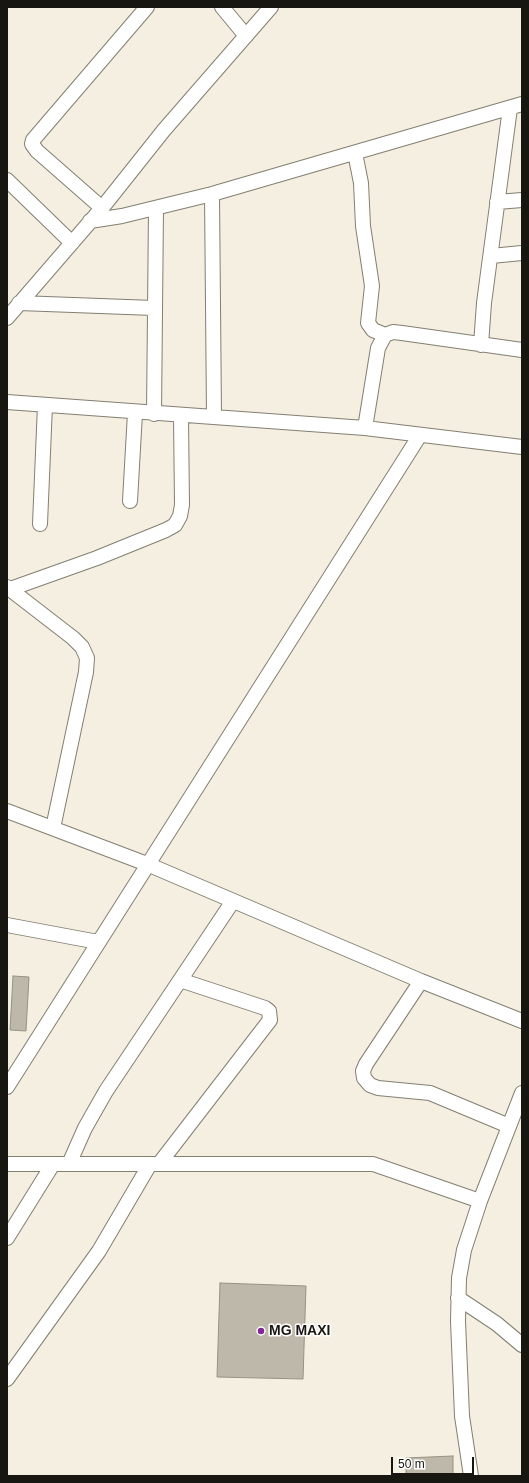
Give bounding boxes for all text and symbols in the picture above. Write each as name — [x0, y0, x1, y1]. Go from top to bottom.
place label: MG MAXI — [269, 1323, 330, 1339]
marker: MG MAXI — [256, 1326, 266, 1336]
scale bar — [393, 1449, 476, 1475]
text: 50 m — [398, 1457, 425, 1471]

